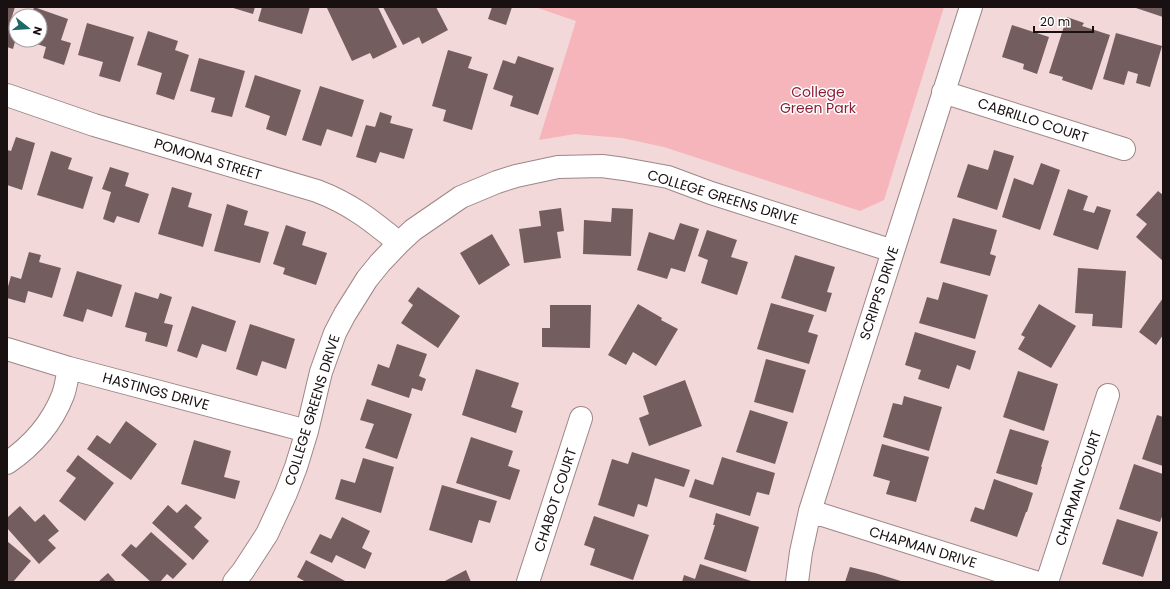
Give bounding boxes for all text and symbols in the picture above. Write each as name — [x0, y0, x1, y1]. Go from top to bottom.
north arrow — [8, 8, 48, 48]
scale bar — [1034, 8, 1093, 34]
text: 20 m — [1040, 13, 1070, 30]
text: N — [29, 25, 46, 37]
park label: College Green Park — [780, 82, 857, 118]
street label: CABRILLO COURT — [975, 93, 1091, 147]
street label: POMONA STREET — [152, 133, 265, 185]
street label: COLLEGE GREENS DRIVE — [645, 164, 801, 230]
street label: SCRIPPS DRIVE — [854, 243, 904, 343]
street label: COLLEGE GREENS DRIVE — [279, 332, 345, 488]
street label: HASTINGS DRIVE — [100, 367, 212, 415]
street label: CHAPMAN COURT — [1050, 427, 1106, 548]
street label: CHABOT COURT — [529, 445, 581, 555]
street label: CHAPMAN DRIVE — [867, 521, 979, 573]

